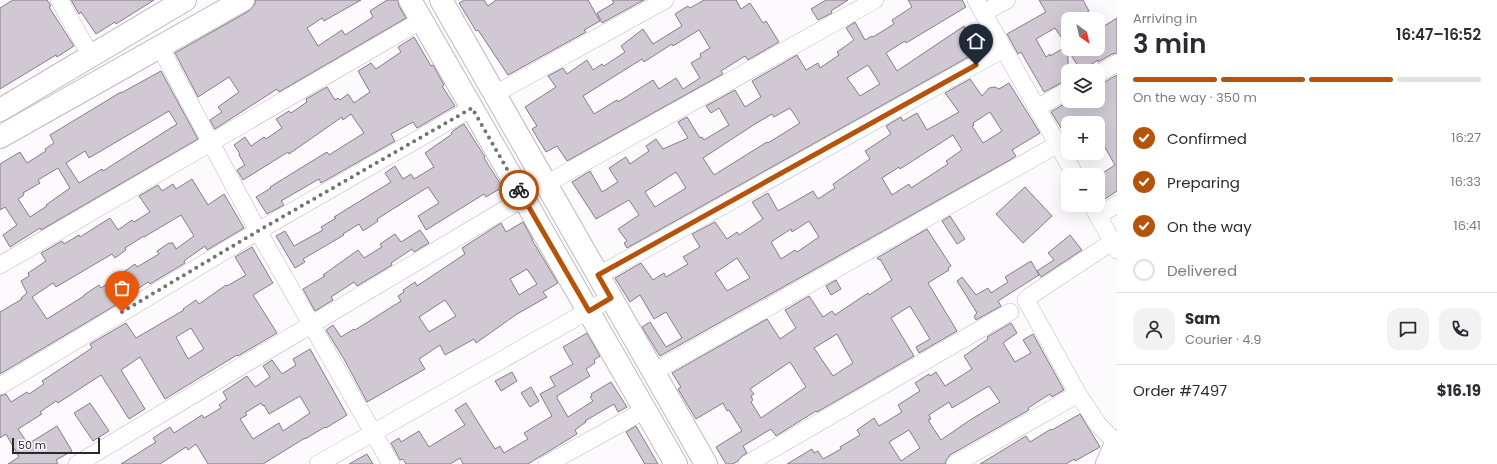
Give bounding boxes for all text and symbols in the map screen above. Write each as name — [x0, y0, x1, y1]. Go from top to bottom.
text: Arriving in — [1133, 9, 1197, 28]
north arrow — [1061, 12, 1105, 56]
map controls — [1061, 12, 1105, 212]
pin — [959, 24, 993, 65]
text: 16:47–16:52 — [1396, 24, 1481, 45]
text: 3 min — [1133, 26, 1206, 62]
icon: home — [965, 30, 987, 52]
button: layers — [1061, 64, 1105, 108]
text: On the way · 350 m — [1133, 88, 1257, 107]
button: + — [1061, 116, 1105, 160]
icon: check — [1133, 127, 1155, 149]
text: Confirmed — [1167, 128, 1247, 149]
text: 16:27 — [1451, 128, 1481, 147]
button: − — [1061, 168, 1105, 212]
courier — [499, 170, 539, 210]
icon: check — [1133, 171, 1155, 193]
text: Preparing — [1167, 172, 1240, 193]
text: 16:33 — [1451, 172, 1481, 191]
icon: bike — [508, 179, 530, 201]
icon: check — [1133, 215, 1155, 237]
text: On the way — [1167, 216, 1252, 237]
text: 16:41 — [1453, 216, 1481, 235]
text: Delivered — [1167, 260, 1237, 281]
pin — [105, 271, 139, 312]
icon: bag — [111, 277, 133, 299]
button: person — [1133, 308, 1175, 350]
text: Sam — [1185, 308, 1220, 329]
button: chat — [1387, 308, 1429, 350]
button: phone — [1439, 308, 1481, 350]
text: Courier · 4.9 — [1185, 330, 1261, 349]
text: Order #7497 — [1133, 380, 1227, 401]
text: $16.19 — [1437, 380, 1481, 401]
scale bar — [12, 436, 100, 455]
text: 50 m — [18, 437, 46, 453]

